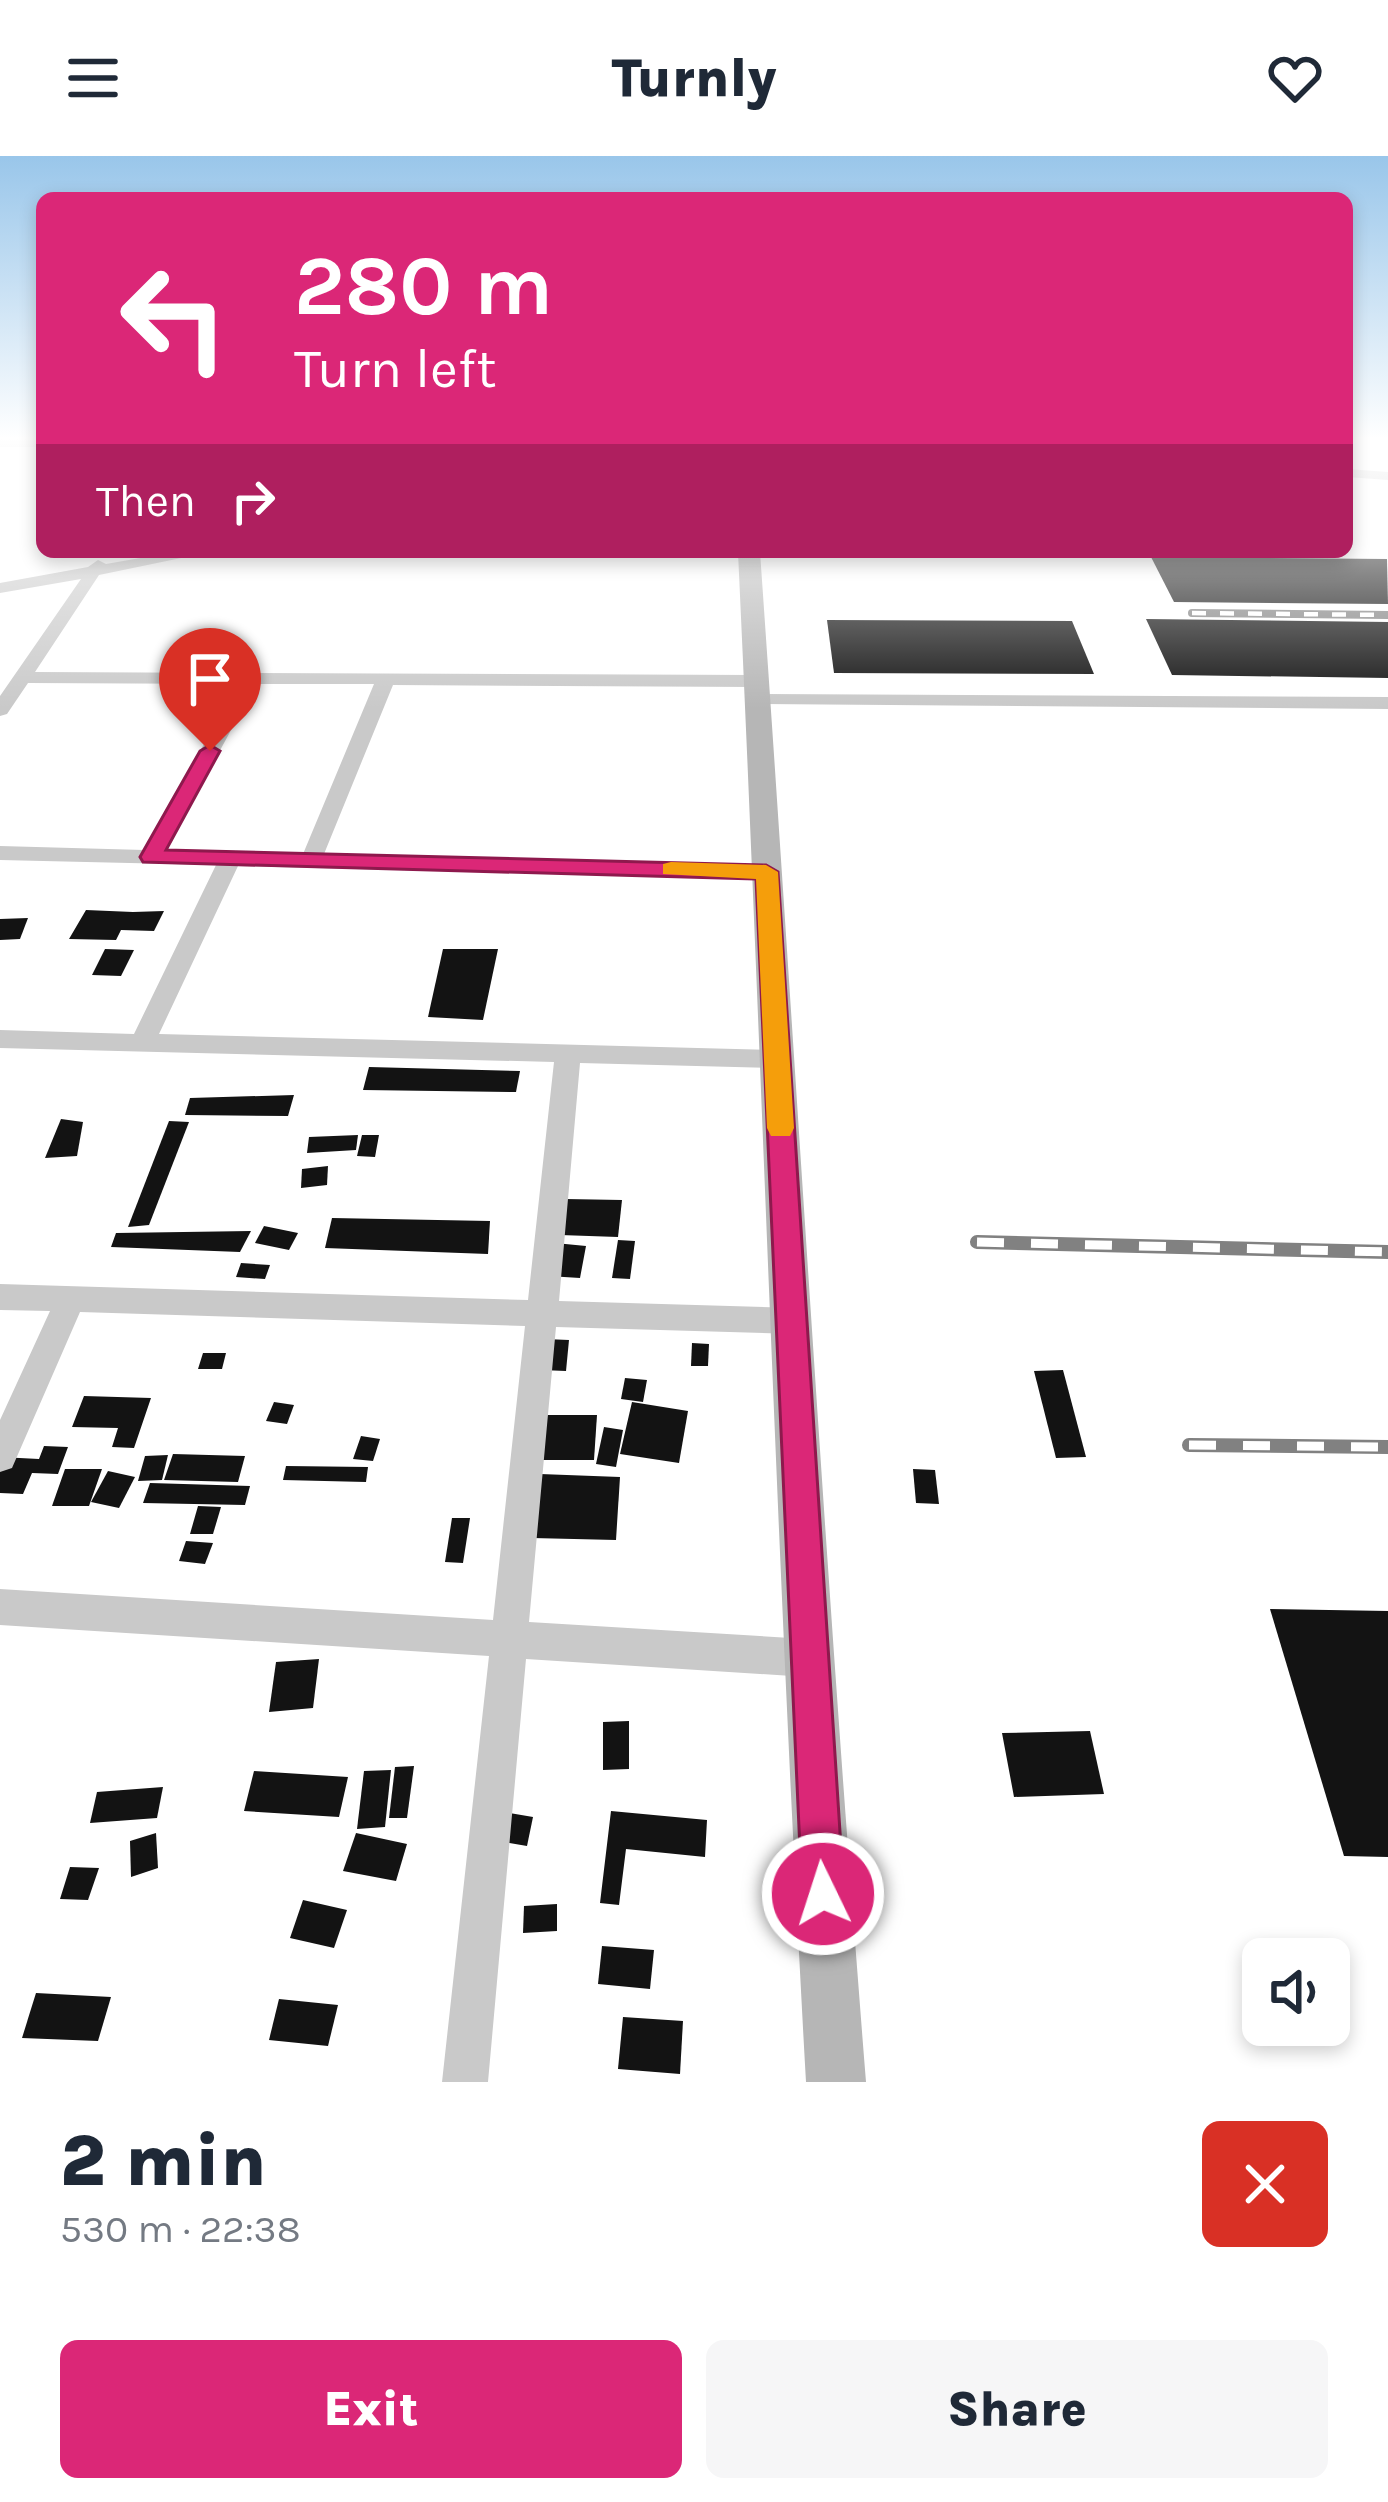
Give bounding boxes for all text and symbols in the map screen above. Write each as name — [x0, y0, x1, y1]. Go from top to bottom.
icon: menu — [60, 45, 126, 111]
icon: heart — [1262, 45, 1328, 111]
text: Turnly — [611, 46, 777, 110]
text: 280 m — [294, 237, 553, 335]
icon: left — [96, 240, 252, 396]
text: Turn left — [294, 337, 497, 401]
icon: right — [220, 468, 286, 534]
text: Then — [96, 475, 196, 527]
pin — [159, 628, 261, 751]
icon: arrive — [177, 646, 243, 712]
position arrow — [760, 1831, 886, 1957]
map controls — [1242, 1938, 1350, 2046]
button: sound — [1242, 1938, 1350, 2046]
text: 2 min — [60, 2119, 266, 2203]
button: close — [1202, 2121, 1328, 2247]
text: 530 m · 22:38 — [60, 2206, 301, 2252]
button: Exit — [60, 2340, 682, 2478]
button: Share — [706, 2340, 1328, 2478]

